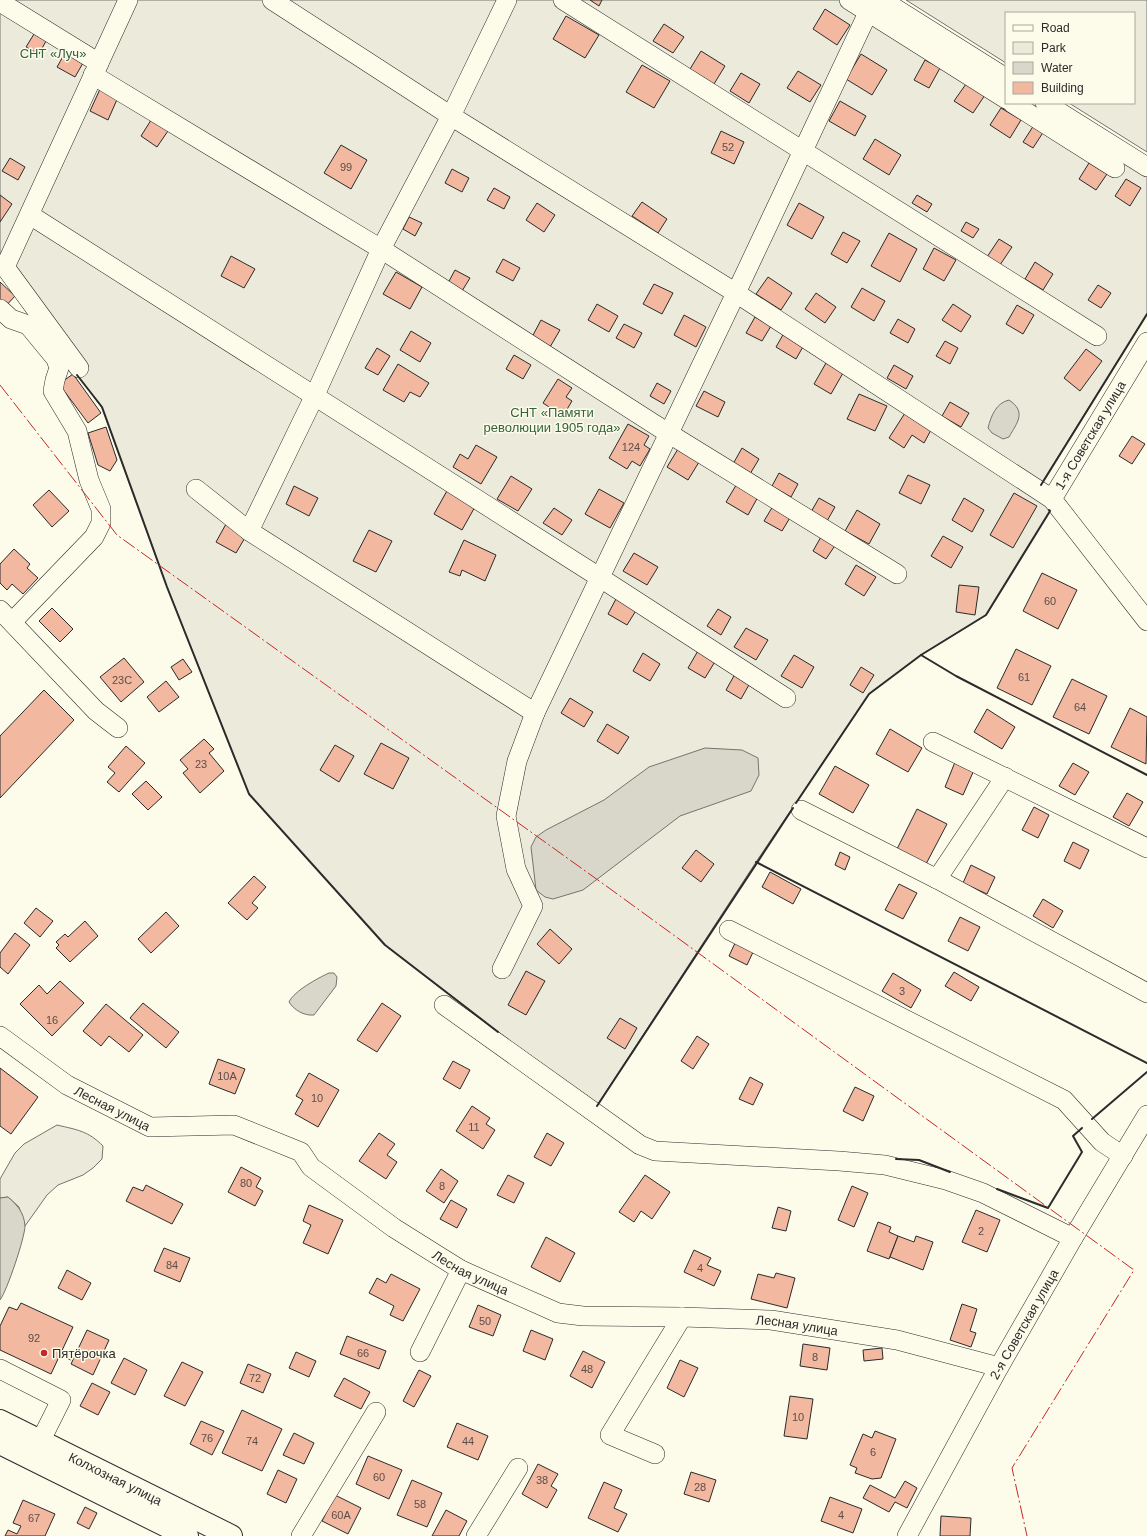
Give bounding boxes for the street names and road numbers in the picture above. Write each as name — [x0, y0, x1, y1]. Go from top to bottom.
street label: 1-я Советская улица — [1052, 377, 1129, 492]
street label: Лесная улица — [72, 1083, 153, 1134]
street label: Лесная улица — [430, 1247, 511, 1298]
street label: 2-я Советская улица — [987, 1266, 1062, 1382]
street label: Лесная улица — [755, 1312, 840, 1339]
street label: Колхозная улица — [66, 1449, 165, 1509]

